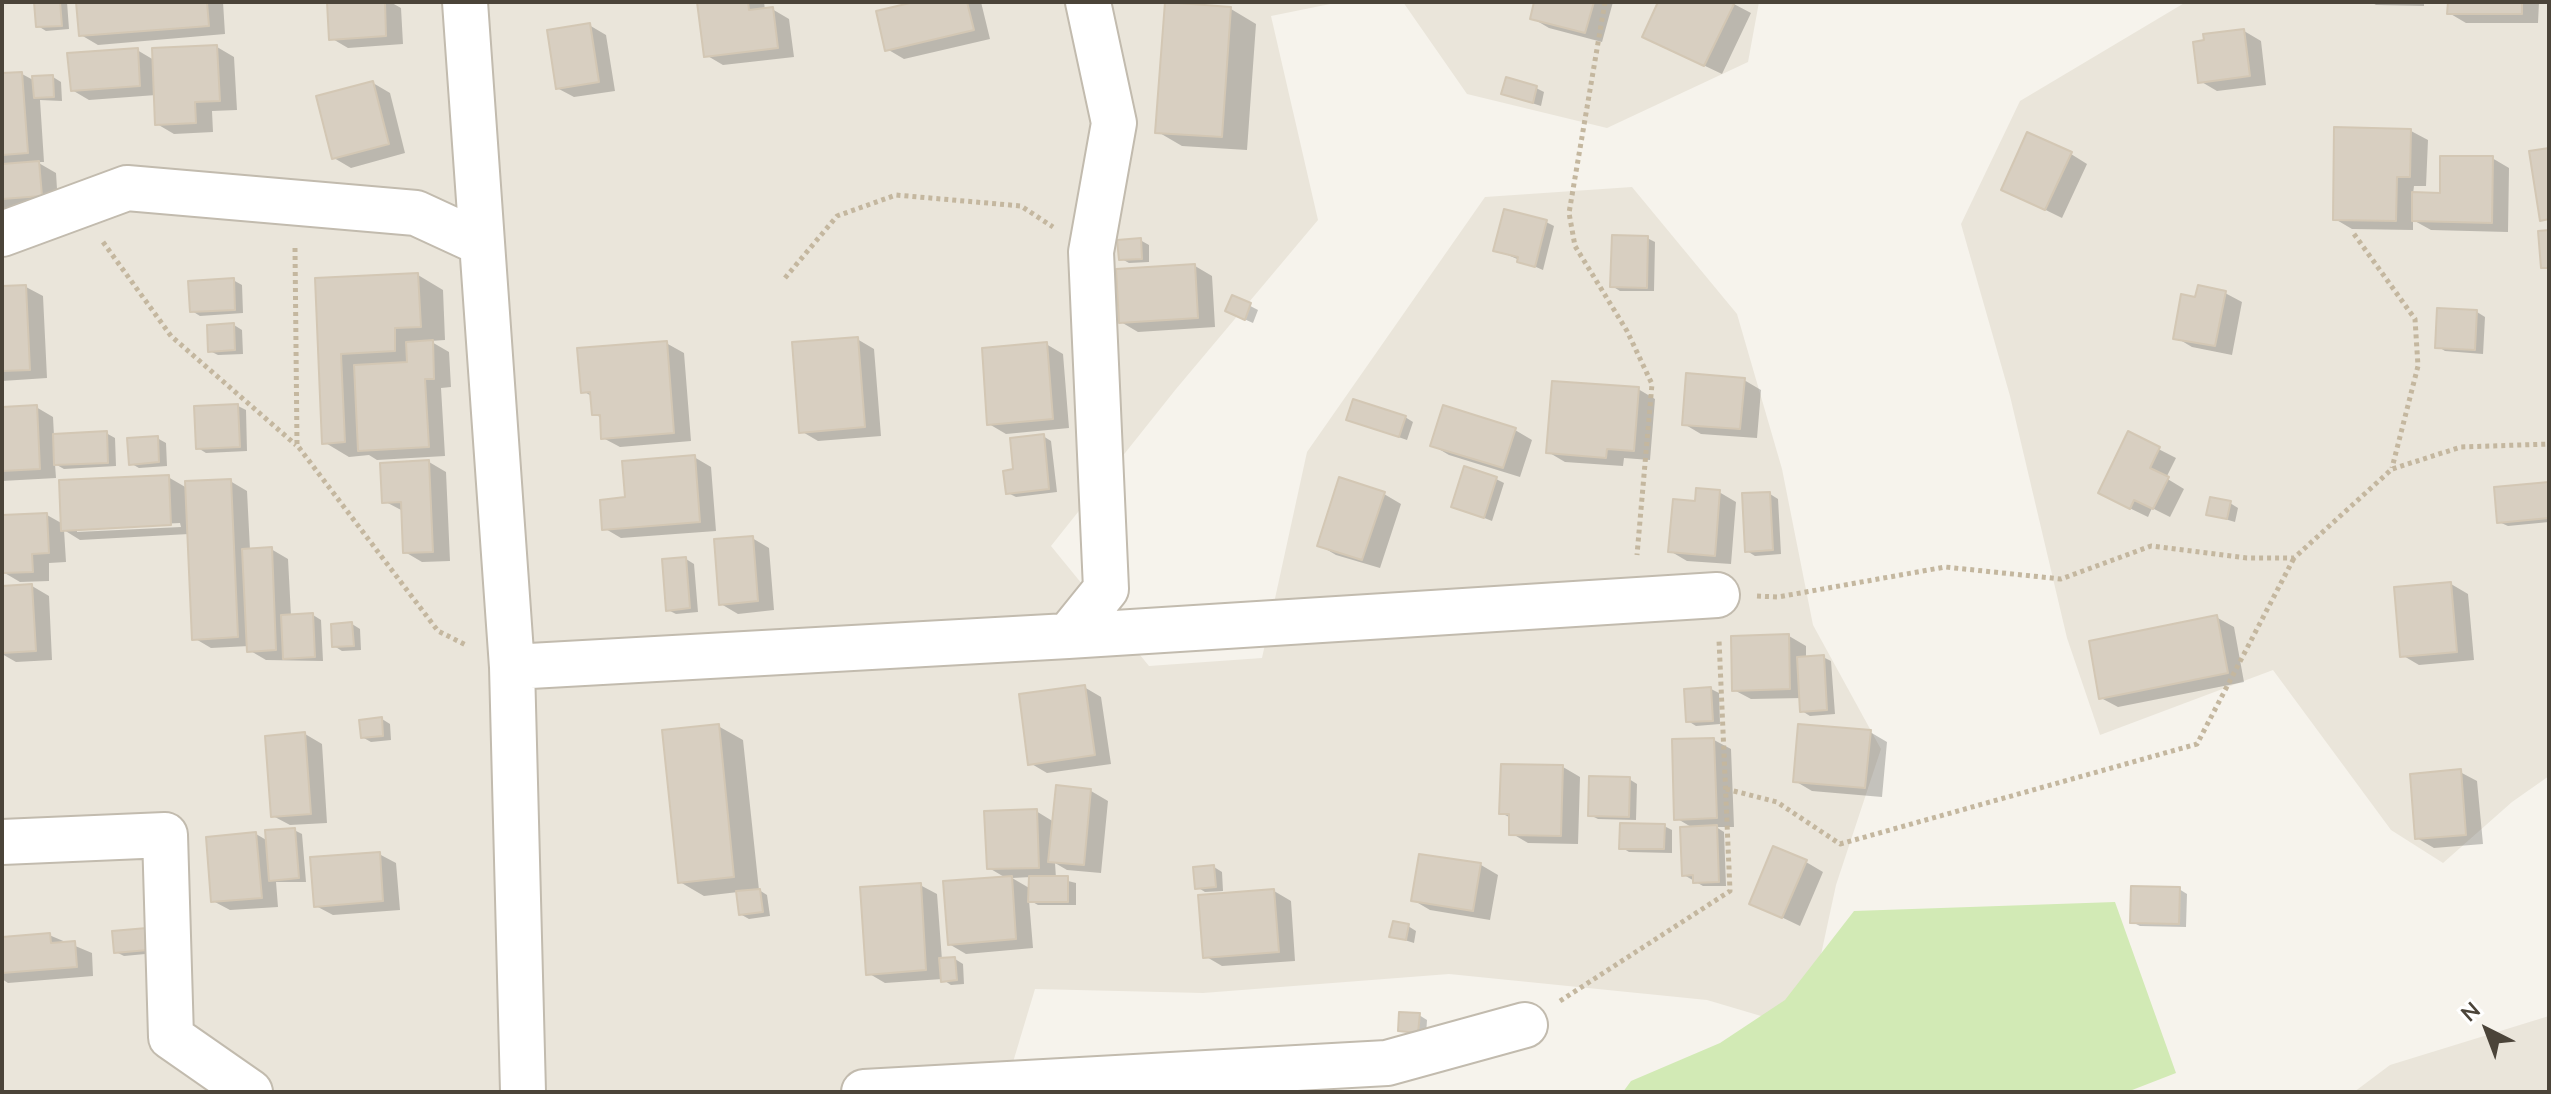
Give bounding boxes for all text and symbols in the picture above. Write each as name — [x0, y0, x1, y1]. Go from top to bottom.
north arrow — [2447, 990, 2527, 1070]
text: N — [2455, 996, 2487, 1029]

